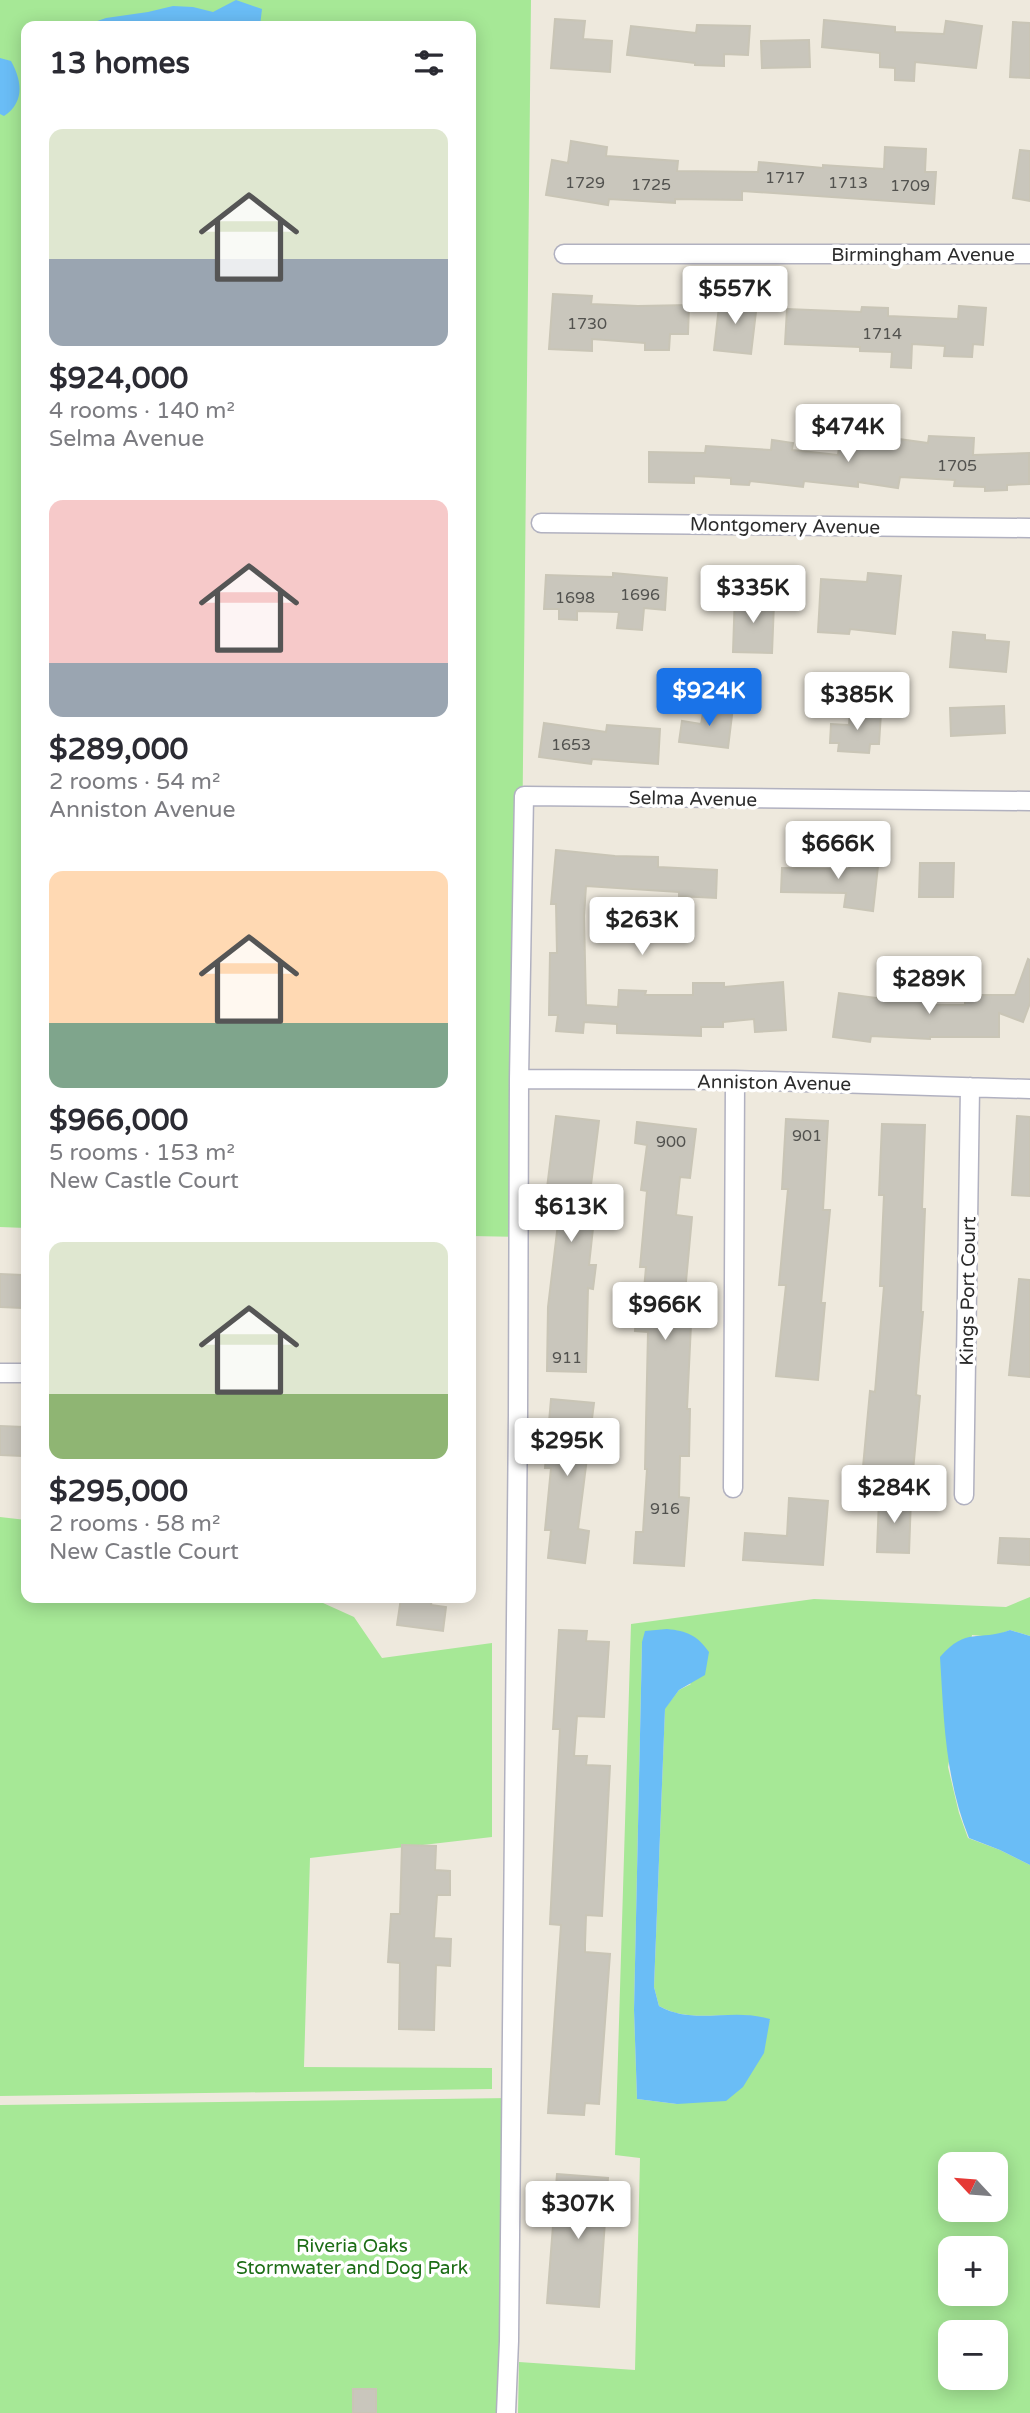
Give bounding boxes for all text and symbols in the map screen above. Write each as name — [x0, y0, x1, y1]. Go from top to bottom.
icon: filters — [410, 44, 448, 82]
text: 13 homes — [49, 45, 190, 82]
house number: 1717 — [765, 168, 805, 188]
house number: 1729 — [565, 173, 605, 193]
house number: 1713 — [828, 173, 868, 193]
icon: home — [186, 174, 312, 300]
house number: 1725 — [631, 175, 671, 195]
house number: 1709 — [890, 176, 930, 196]
street label: Birmingham Avenue — [831, 244, 1015, 266]
pin: $557K — [686, 266, 784, 326]
text: $557K — [699, 275, 771, 303]
house number: 1730 — [567, 314, 607, 334]
house number: 1714 — [862, 324, 902, 344]
text: $924,000 — [49, 360, 188, 397]
text: 4 rooms · 140 m² — [49, 397, 235, 425]
pin: $474K — [799, 405, 897, 464]
text: $474K — [812, 413, 884, 441]
text: Selma Avenue — [49, 425, 204, 453]
house number: 1705 — [937, 456, 977, 476]
street label: Montgomery Avenue — [690, 513, 880, 539]
icon: home — [186, 545, 312, 671]
pin: $335K — [704, 566, 802, 625]
text: $335K — [717, 574, 789, 602]
house number: 1696 — [620, 585, 660, 605]
house number: 1698 — [555, 588, 595, 608]
pin: $924K — [660, 668, 758, 728]
pin: $385K — [808, 672, 906, 732]
text: $924K — [673, 677, 745, 705]
text: $385K — [821, 681, 893, 709]
text: $289,000 — [49, 731, 188, 768]
house number: 1653 — [551, 735, 591, 755]
text: 2 rooms · 54 m² — [49, 768, 220, 796]
street label: Selma Avenue — [629, 787, 757, 811]
text: Anniston Avenue — [49, 796, 236, 824]
pin: $666K — [789, 822, 887, 881]
text: $666K — [802, 830, 874, 858]
pin: $263K — [593, 898, 691, 957]
text: $263K — [606, 906, 678, 934]
icon: home — [186, 916, 312, 1042]
pin: $289K — [880, 956, 978, 1016]
text: $289K — [893, 965, 965, 993]
street label: Anniston Avenue — [697, 1071, 851, 1095]
text: $966,000 — [49, 1102, 188, 1139]
house number: 901 — [792, 1126, 822, 1146]
house number: 900 — [656, 1132, 686, 1152]
text: 5 rooms · 153 m² — [49, 1139, 235, 1167]
text: New Castle Court — [49, 1167, 239, 1195]
pin: $613K — [522, 1184, 620, 1244]
text: $613K — [535, 1193, 607, 1221]
street label: Kings Port Court — [956, 1216, 980, 1366]
pin: $966K — [616, 1282, 714, 1342]
icon: home — [186, 1287, 312, 1413]
text: $966K — [629, 1291, 701, 1319]
house number: 911 — [552, 1348, 582, 1368]
pin: $295K — [518, 1418, 616, 1478]
text: $295K — [531, 1427, 603, 1455]
pin: $284K — [845, 1466, 943, 1525]
text: $295,000 — [49, 1473, 188, 1510]
text: $284K — [858, 1474, 930, 1502]
house number: 916 — [650, 1499, 680, 1519]
text: 2 rooms · 58 m² — [49, 1510, 220, 1538]
text: New Castle Court — [49, 1538, 239, 1566]
north arrow — [938, 2152, 1008, 2222]
map controls — [938, 2152, 1008, 2390]
pin: $307K — [529, 2182, 627, 2241]
text: $307K — [542, 2190, 614, 2218]
park label: Riveria Oaks Stormwater and Dog Park — [236, 2235, 468, 2279]
button: + — [938, 2236, 1008, 2306]
button: − — [938, 2320, 1008, 2390]

